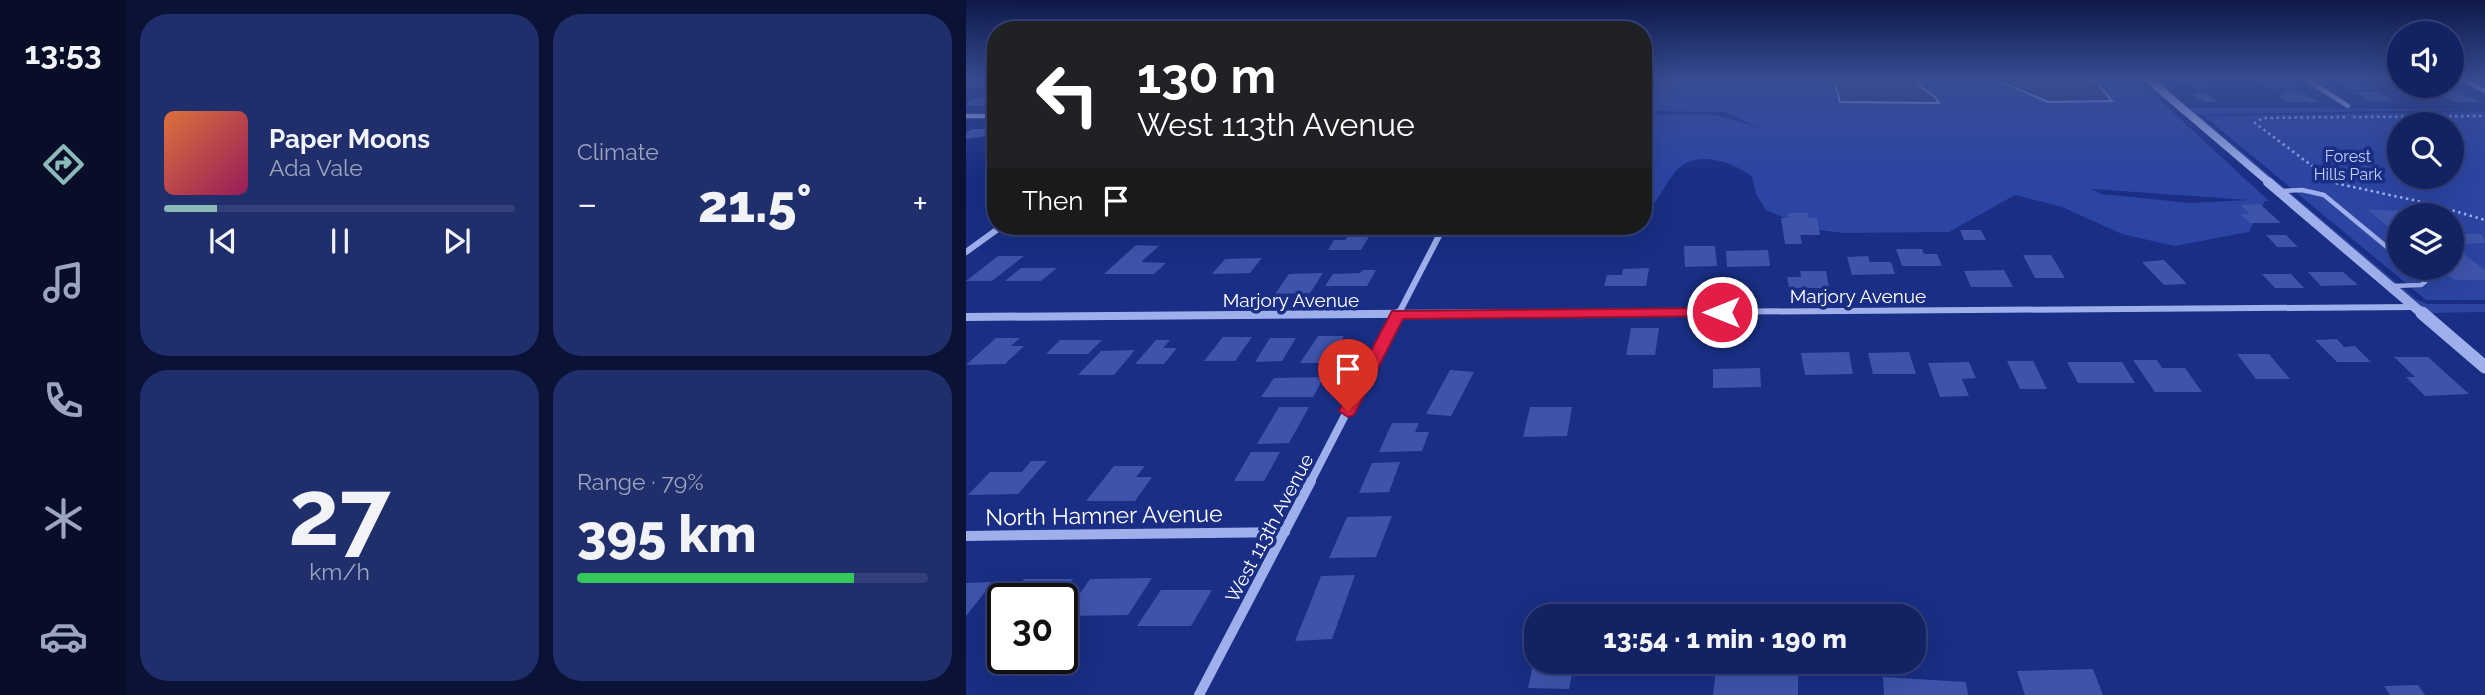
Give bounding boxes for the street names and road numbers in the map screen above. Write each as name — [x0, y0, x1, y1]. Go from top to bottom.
street label: Marjory Avenue — [1790, 285, 1926, 307]
street label: Marjory Avenue — [1223, 289, 1359, 311]
street label: West 113th Avenue — [1221, 450, 1317, 606]
street label: North Hamner Avenue — [985, 499, 1223, 531]

